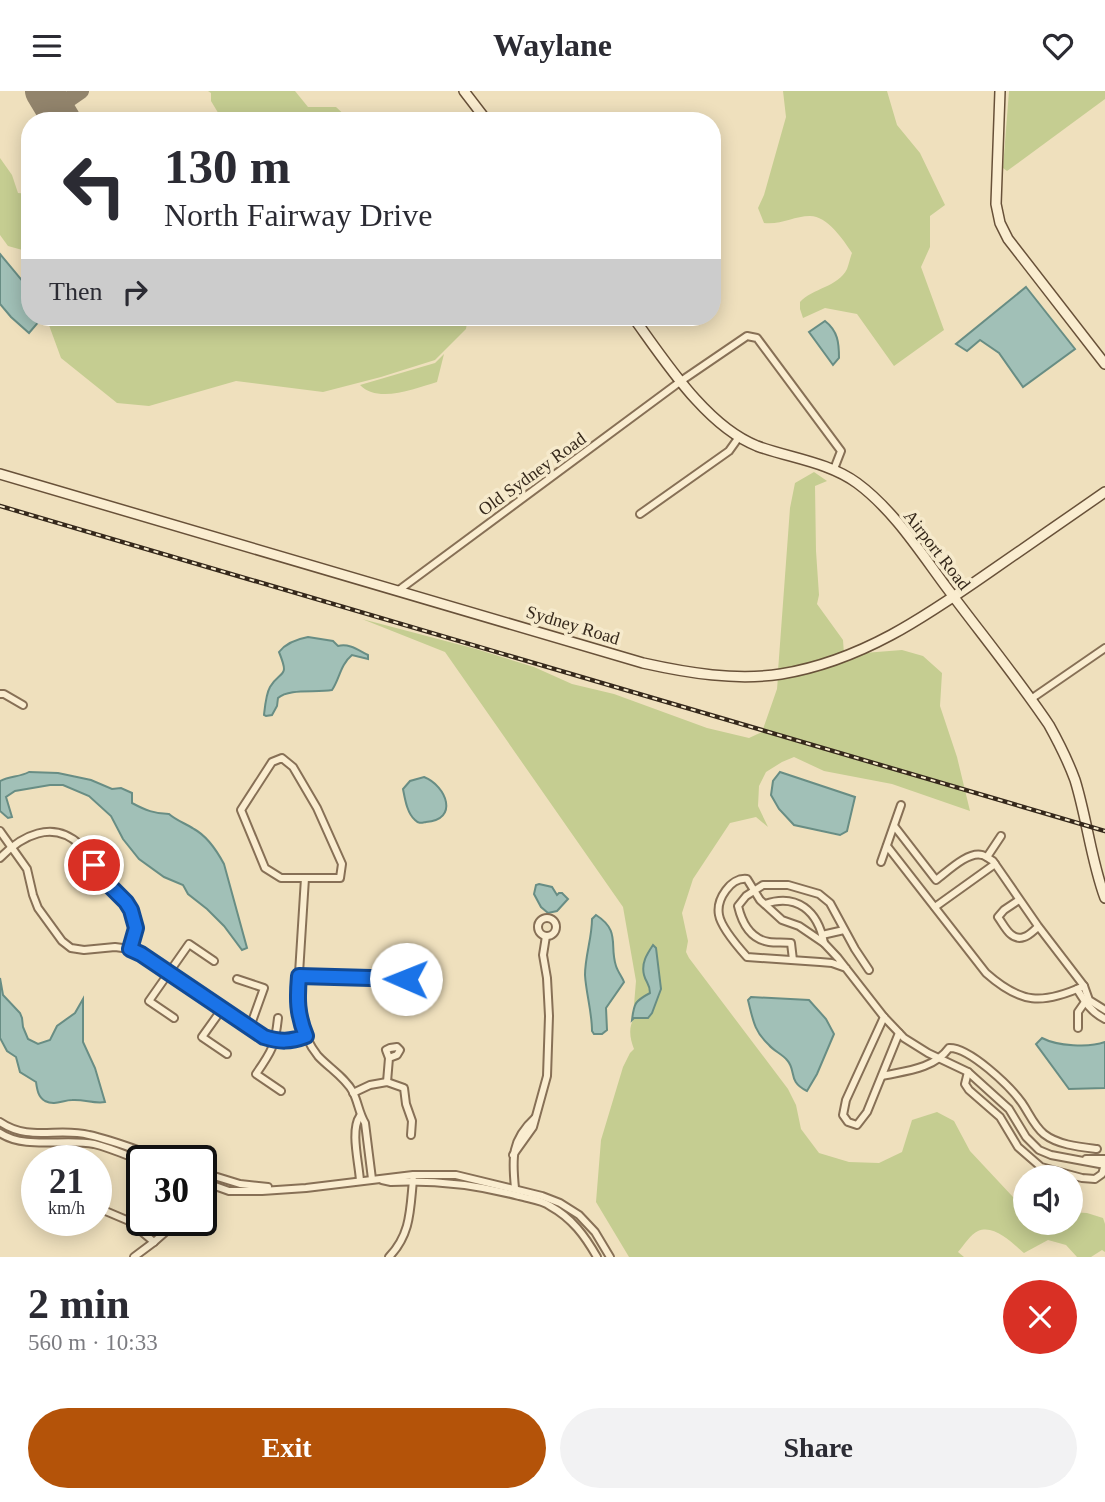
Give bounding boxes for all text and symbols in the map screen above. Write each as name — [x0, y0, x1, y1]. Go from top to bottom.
icon: menu — [28, 27, 66, 65]
text: Waylane — [493, 27, 612, 63]
icon: heart — [1039, 27, 1077, 65]
text: 130 m — [164, 139, 291, 194]
icon: left — [49, 140, 140, 231]
text: North Fairway Drive — [164, 197, 432, 233]
icon: right — [116, 273, 154, 311]
text: Then — [49, 277, 102, 306]
street label: Old Sydney Road — [474, 428, 590, 520]
street label: Airport Road — [900, 506, 974, 594]
street label: Sydney Road — [524, 601, 622, 649]
pin — [64, 835, 124, 895]
icon: arrive — [75, 846, 113, 884]
position arrow — [369, 942, 443, 1016]
speed limit sign: 30 — [126, 1145, 217, 1236]
text: 21 — [49, 1162, 84, 1201]
map controls — [1013, 1165, 1083, 1235]
button: sound — [1013, 1165, 1083, 1235]
text: km/h — [48, 1198, 85, 1218]
button: close — [1003, 1280, 1077, 1354]
text: 2 min — [28, 1281, 130, 1327]
text: 560 m · 10:33 — [28, 1330, 158, 1355]
button: Exit — [28, 1408, 546, 1488]
button: Share — [560, 1408, 1077, 1488]

